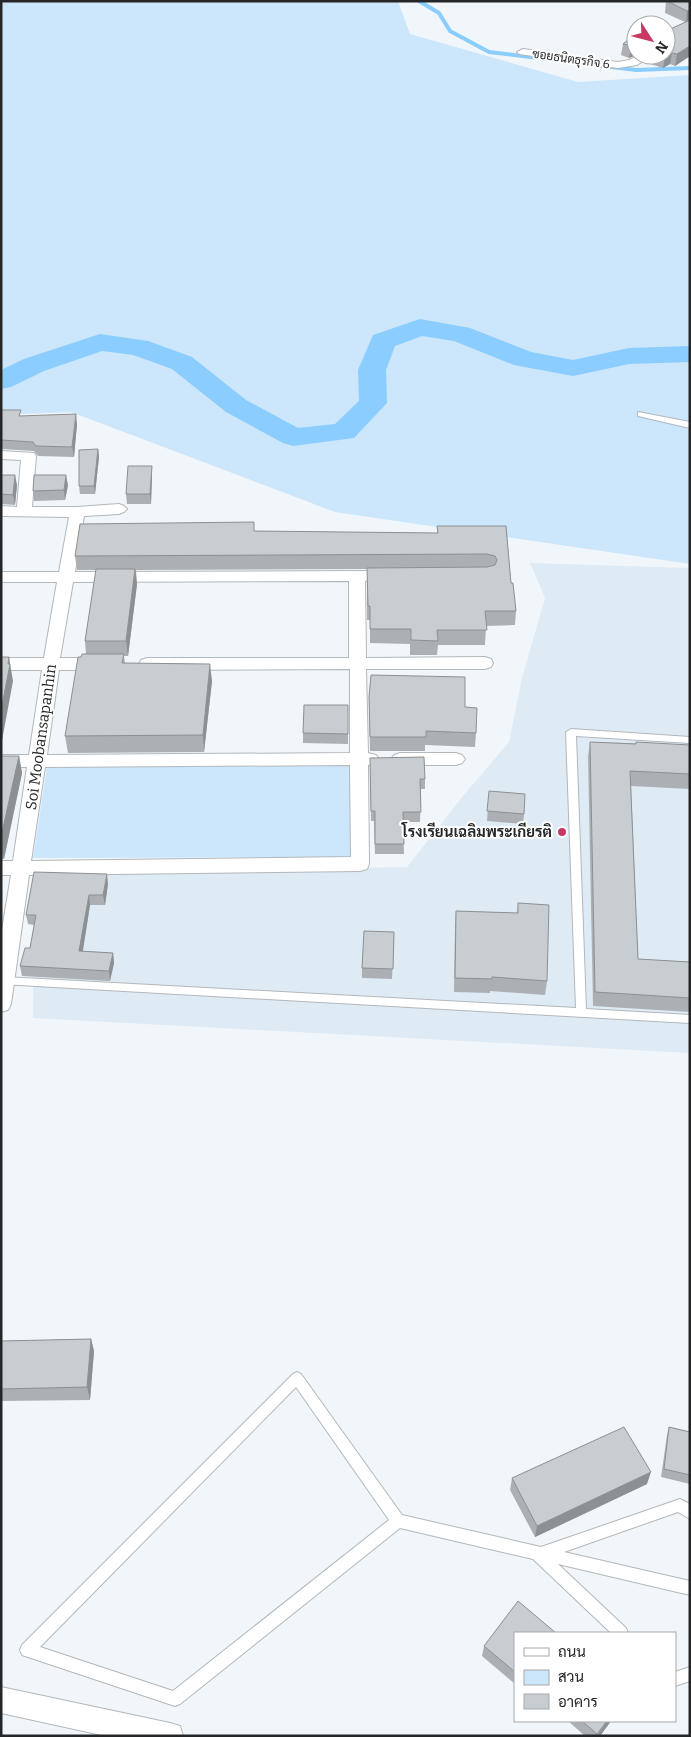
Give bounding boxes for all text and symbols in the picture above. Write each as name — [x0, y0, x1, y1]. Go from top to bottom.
north arrow — [626, 15, 676, 65]
text: N — [651, 38, 671, 57]
street label: ซอยธนิตธุรกิจ 6 — [531, 47, 611, 73]
street label: Soi Moobansapanhin — [22, 662, 60, 811]
place label: โรงเรียนเฉลิมพระเกียรติ — [401, 821, 552, 841]
marker: โรงเรียนเฉลิมพระเกียรติ — [556, 826, 568, 838]
legend — [514, 1632, 676, 1722]
text: ถนน — [558, 1643, 586, 1661]
text: สวน — [558, 1668, 584, 1686]
text: อาคาร — [558, 1693, 598, 1711]

